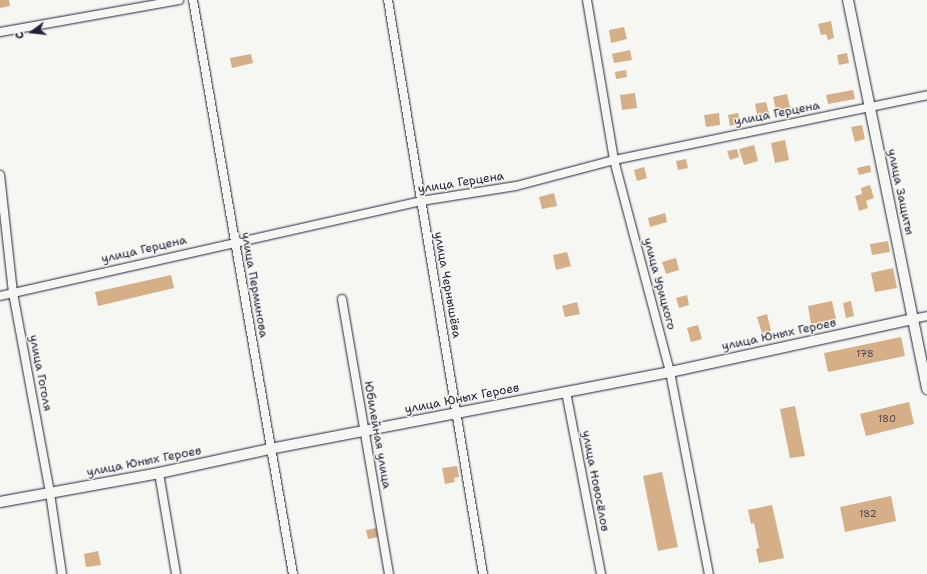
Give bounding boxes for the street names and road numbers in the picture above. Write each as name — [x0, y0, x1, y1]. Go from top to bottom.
street label: улица Герцена — [733, 99, 821, 129]
street label: улица Защиты — [884, 148, 916, 236]
street label: улица Герцена — [417, 169, 505, 197]
street label: улица Перминова — [238, 231, 270, 339]
street label: улица Чернышёва — [431, 231, 463, 339]
street label: улица Герцена — [100, 233, 188, 267]
street label: улица Урицкого — [640, 236, 678, 332]
street label: улица Юных Героев — [721, 316, 837, 354]
street label: улица Гоголя — [26, 334, 54, 412]
street label: Юбилейная улица — [360, 380, 394, 490]
street label: улица Юных Героев — [403, 381, 521, 417]
street label: улица Новосёлов — [578, 429, 612, 533]
street label: улица Юных Героев — [85, 444, 203, 480]

